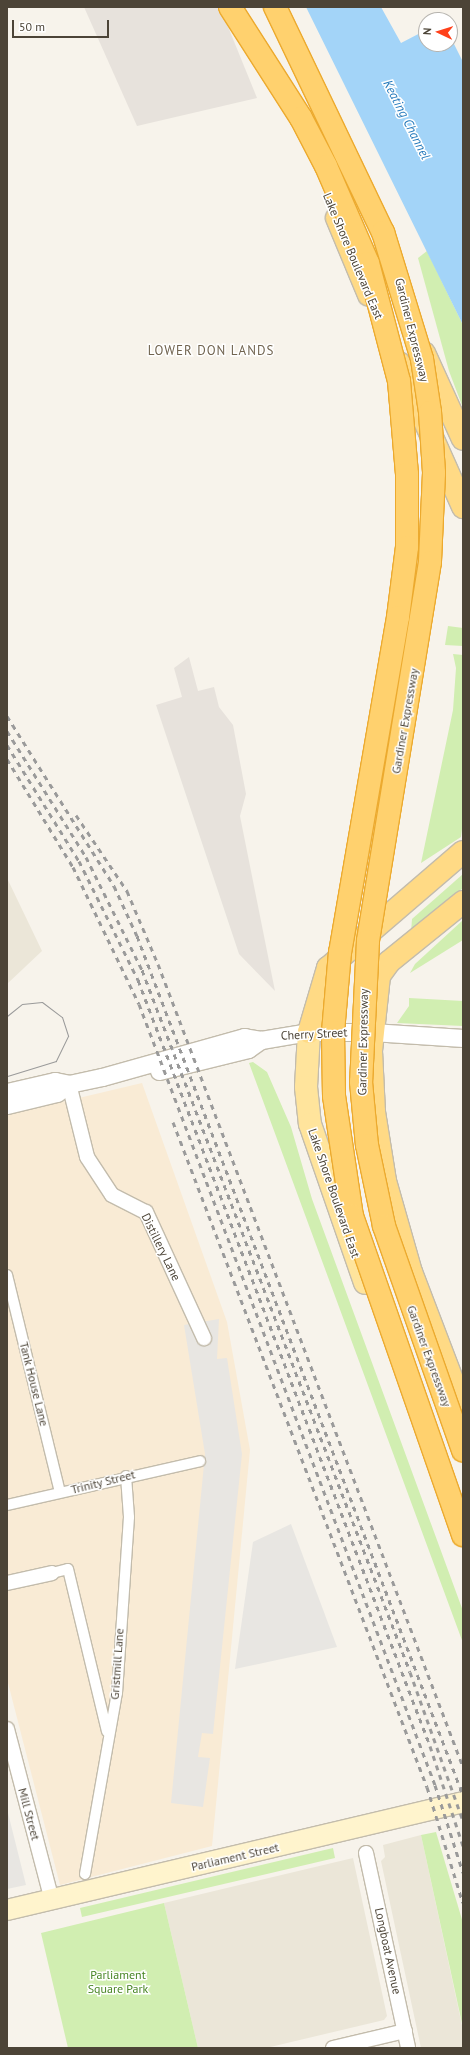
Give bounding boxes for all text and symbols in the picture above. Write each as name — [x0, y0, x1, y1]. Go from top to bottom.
scale bar — [14, 12, 111, 38]
north arrow — [418, 12, 458, 52]
text: 50 m — [19, 19, 45, 34]
text: N — [420, 27, 434, 35]
water label: Keating Channel — [379, 78, 433, 162]
street label: Lake Shore Boulevard East — [320, 191, 386, 321]
street label: Gardiner Expressway — [392, 276, 432, 384]
district label: LOWER DON LANDS — [148, 343, 274, 359]
street label: Gardiner Expressway — [389, 667, 421, 775]
street label: Gardiner Expressway — [355, 989, 371, 1095]
street label: Cherry Street — [280, 1025, 348, 1043]
street label: Lake Shore Boulevard East — [305, 1126, 363, 1260]
street label: Distillery Lane — [138, 1211, 184, 1283]
street label: Gardiner Expressway — [404, 1303, 454, 1409]
street label: Tank House Lane — [17, 1340, 51, 1428]
street label: Trinity Street — [69, 1467, 137, 1497]
street label: Gristmill Lane — [107, 1628, 127, 1700]
street label: Mill Street — [15, 1786, 43, 1842]
street label: Parliament Street — [190, 1840, 280, 1874]
street label: Longboat Avenue — [372, 1906, 404, 1996]
park label: Parliament Square Park — [88, 1968, 148, 1996]

